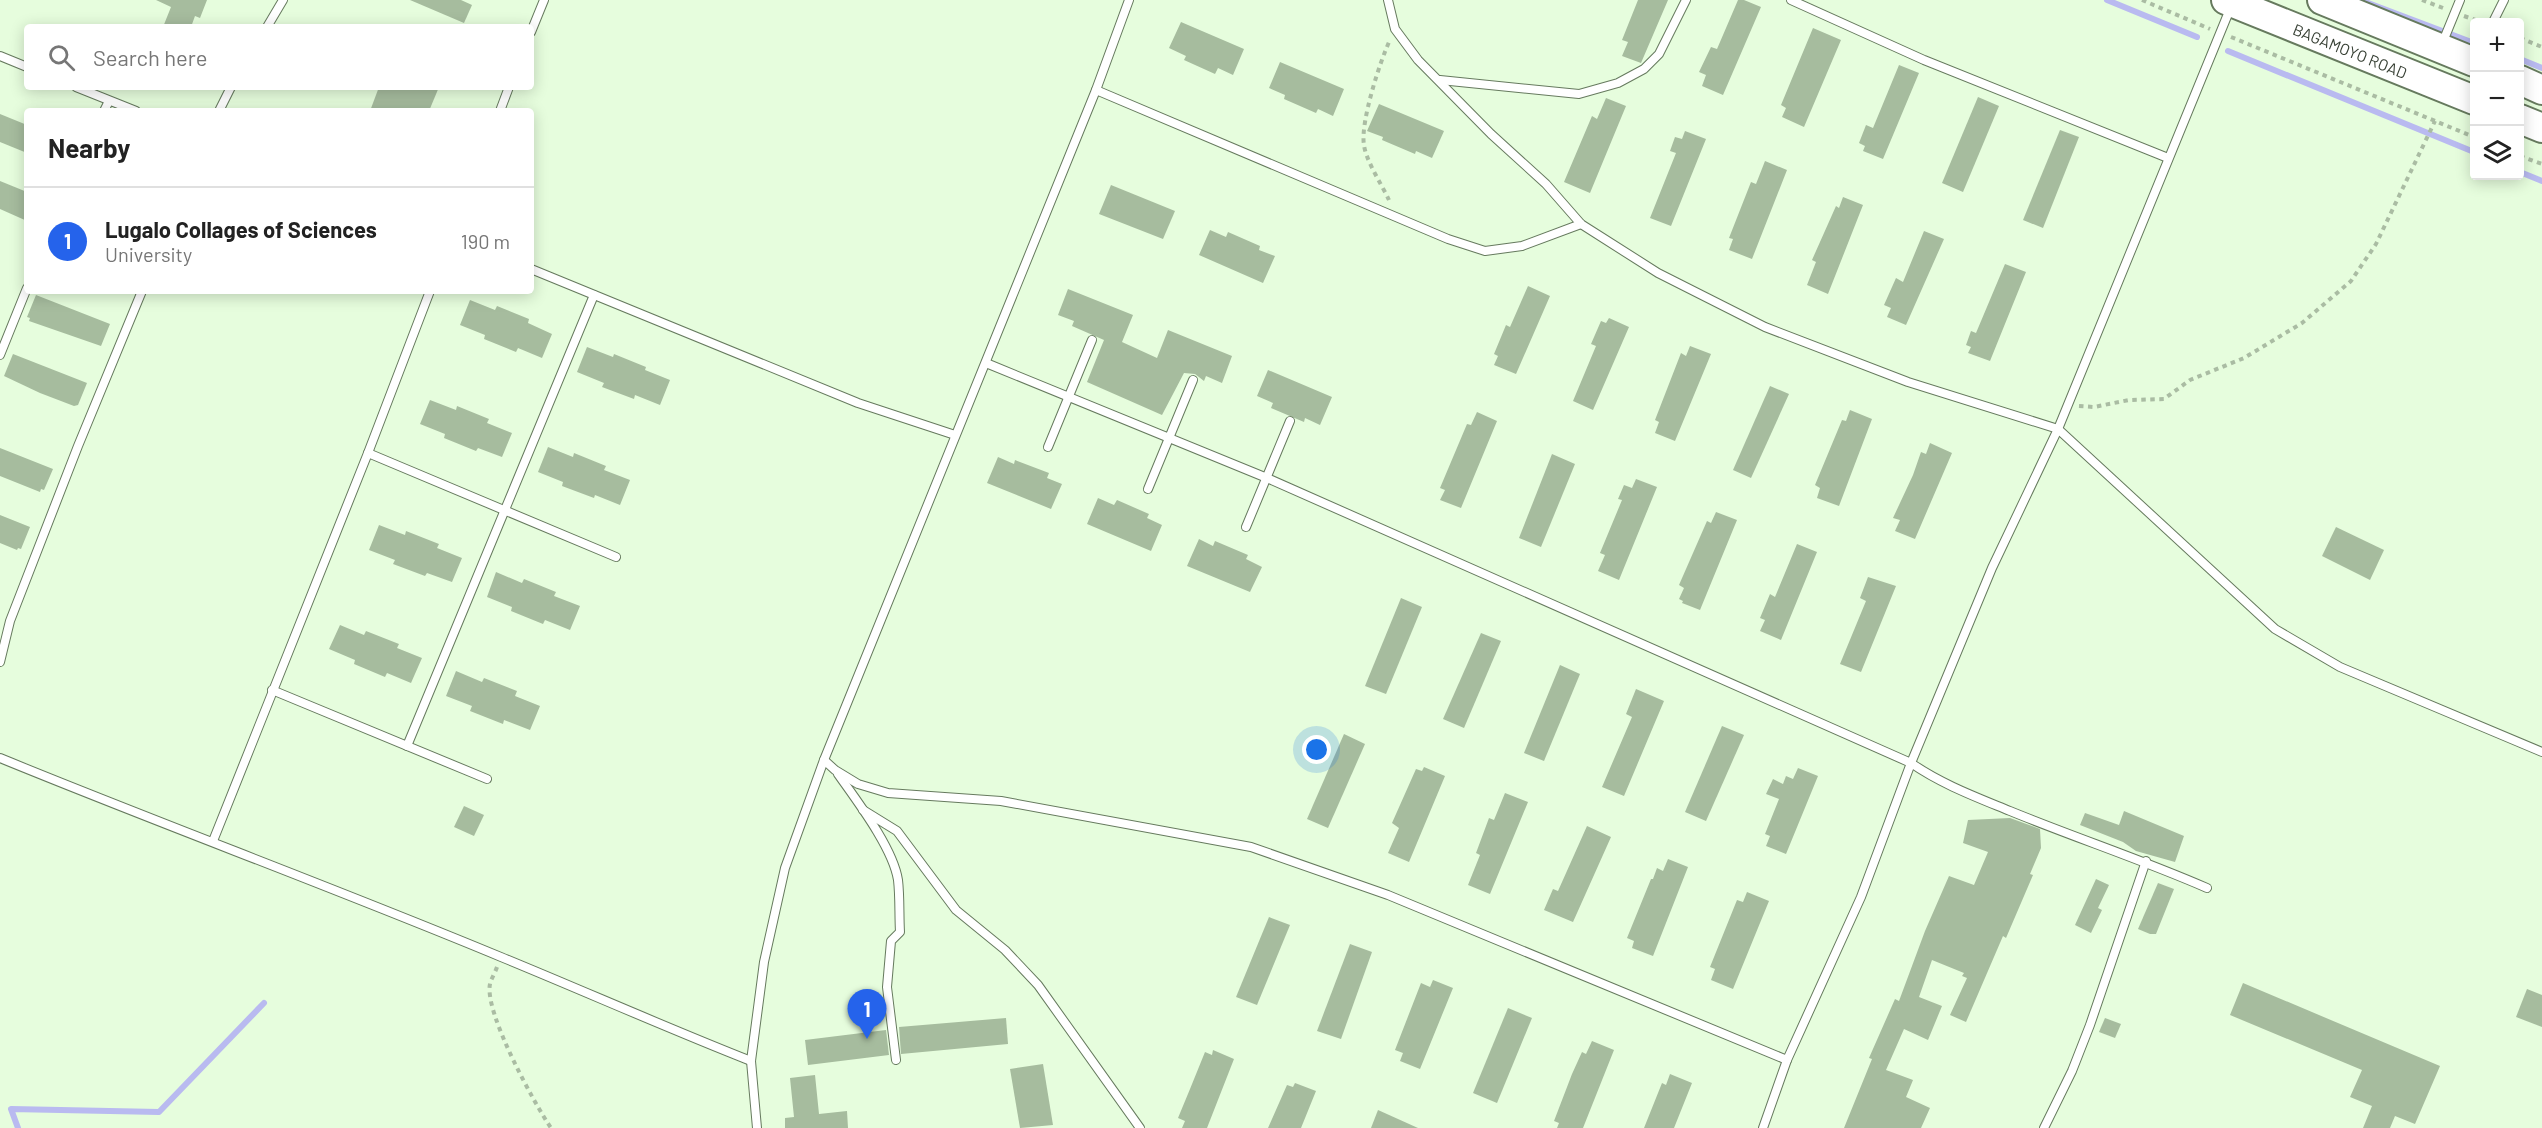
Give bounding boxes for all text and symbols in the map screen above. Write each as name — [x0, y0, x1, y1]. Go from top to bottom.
map controls — [2470, 18, 2524, 180]
button: + — [2470, 18, 2524, 72]
street label: BAGAMOYO ROAD — [2291, 19, 2410, 82]
search box — [24, 24, 534, 90]
icon: search — [45, 41, 78, 74]
text: Search here — [93, 44, 207, 70]
button: − — [2470, 72, 2524, 126]
button: layers — [2470, 126, 2524, 180]
text: Nearby — [48, 132, 130, 163]
text: Lugalo Collages of Sciences — [105, 216, 377, 242]
text: 1 — [64, 229, 71, 253]
text: 190 m — [461, 229, 510, 253]
text: University — [105, 242, 192, 266]
your location — [1302, 735, 1331, 764]
pin: 1 — [848, 990, 886, 1039]

